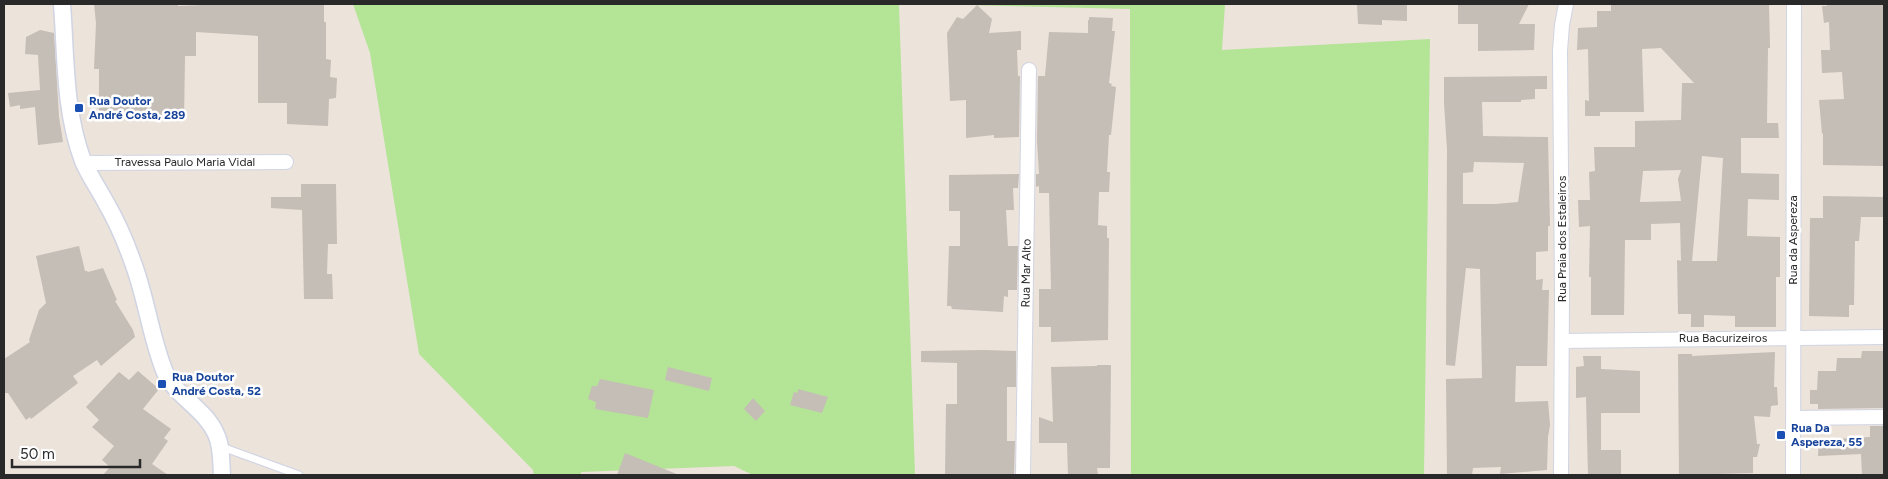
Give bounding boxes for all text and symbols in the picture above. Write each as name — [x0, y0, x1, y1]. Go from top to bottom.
place label: Rua Doutor André Costa, 289 — [89, 94, 185, 122]
marker: Rua Doutor André Costa, 289 — [73, 102, 85, 114]
street label: Travessa Paulo Maria Vidal — [115, 155, 255, 169]
street label: Rua Praia dos Estaleiros — [1555, 175, 1569, 302]
street label: Rua da Aspereza — [1786, 195, 1800, 285]
street label: Rua Mar Alto — [1018, 238, 1034, 308]
street label: Rua Bacurizeiros — [1679, 331, 1768, 345]
place label: Rua Doutor André Costa, 52 — [172, 370, 261, 398]
marker: Rua Doutor André Costa, 52 — [156, 378, 168, 390]
place label: Rua Da Aspereza, 55 — [1791, 421, 1862, 449]
marker: Rua Da Aspereza, 55 — [1775, 429, 1787, 441]
scale bar — [12, 436, 140, 468]
text: 50 m — [20, 445, 55, 463]

